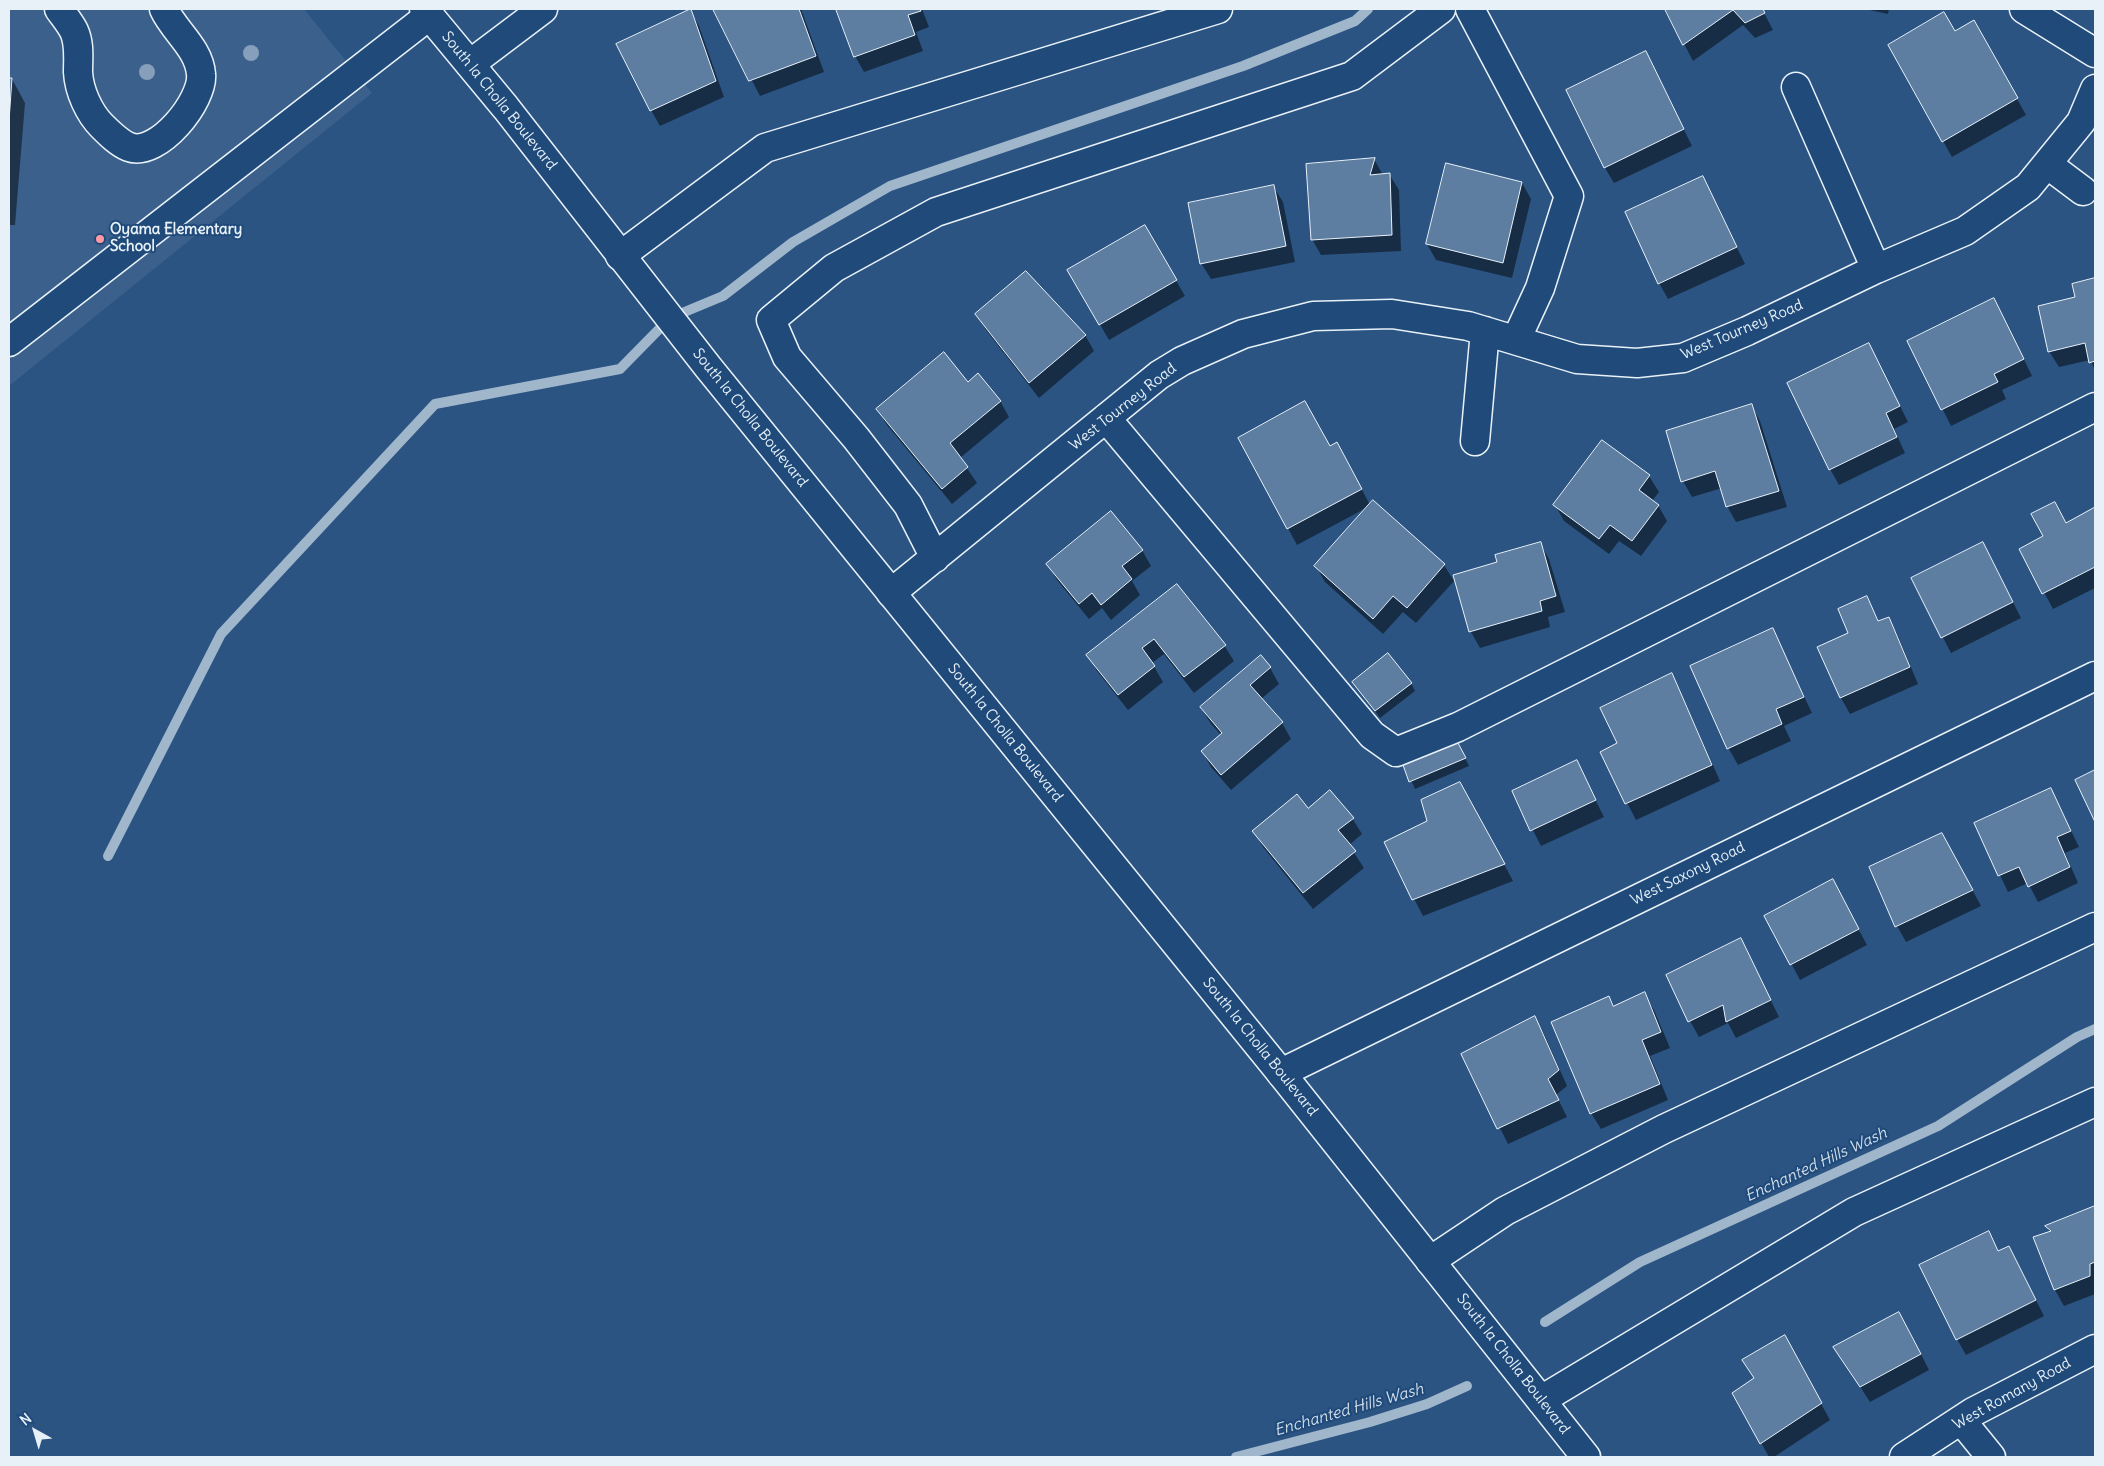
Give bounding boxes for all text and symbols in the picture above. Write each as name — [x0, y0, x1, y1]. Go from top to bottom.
street label: South la Cholla Boulevard — [438, 28, 560, 174]
place label: Oyama Elementary School — [110, 221, 242, 256]
marker: Oyama Elementary School — [94, 233, 106, 245]
street label: West Tourney Road — [1678, 296, 1806, 364]
street label: South la Cholla Boulevard — [689, 345, 811, 491]
street label: West Tourney Road — [1066, 360, 1180, 454]
street label: South la Cholla Boulevard — [944, 660, 1066, 806]
street label: West Saxony Road — [1628, 839, 1748, 909]
street label: South la Cholla Boulevard — [1199, 974, 1321, 1120]
water label: Enchanted Hills Wash — [1742, 1124, 1890, 1206]
street label: South la Cholla Boulevard — [1453, 1290, 1573, 1438]
street label: West Romany Road — [1950, 1354, 2074, 1434]
water label: Enchanted Hills Wash — [1272, 1380, 1426, 1440]
north arrow — [10, 1406, 60, 1456]
text: N — [16, 1409, 35, 1429]

